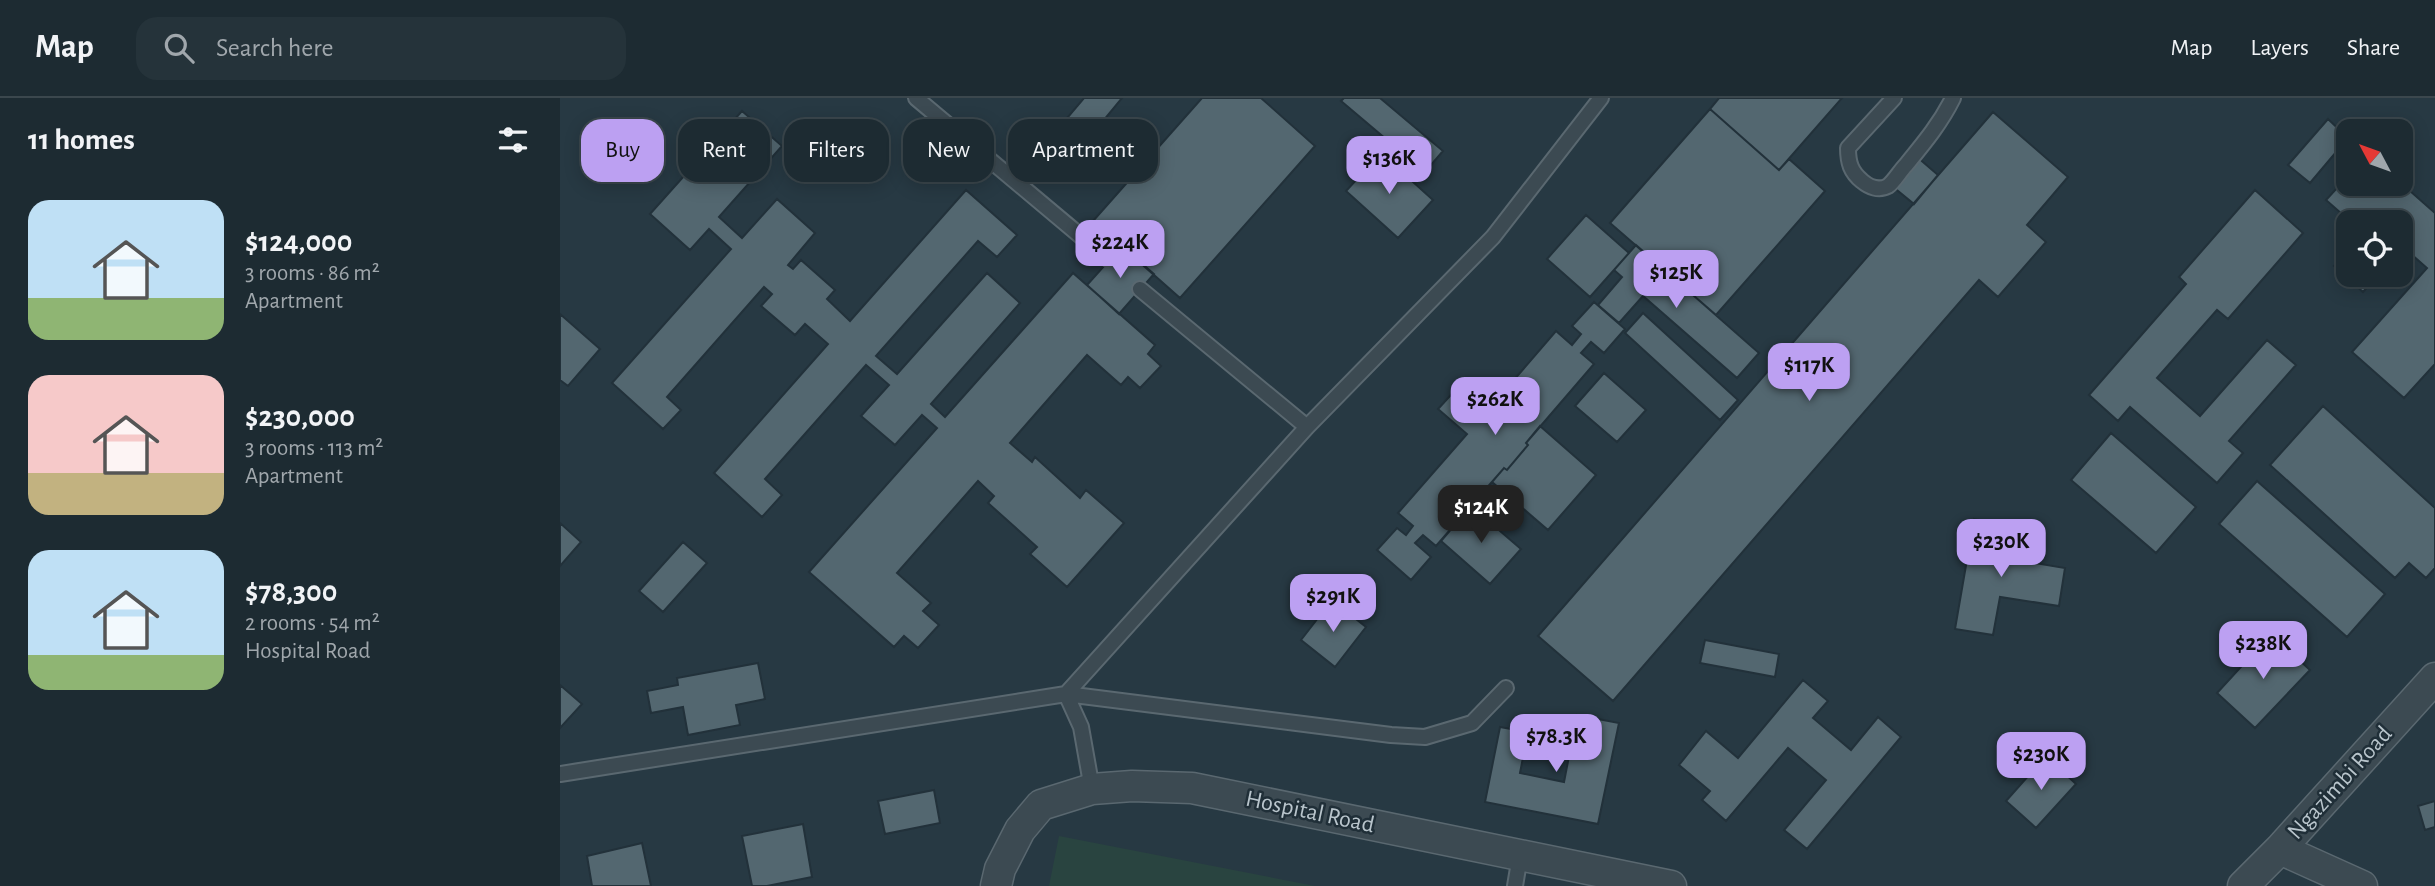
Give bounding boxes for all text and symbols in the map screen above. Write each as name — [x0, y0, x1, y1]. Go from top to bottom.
search box — [136, 17, 626, 80]
icon: search — [160, 29, 198, 67]
text: Map — [35, 31, 94, 64]
text: Search here — [216, 35, 334, 61]
text: Map — [2170, 36, 2212, 60]
text: Layers — [2250, 36, 2309, 60]
text: Share — [2347, 36, 2400, 60]
chip: Buy — [581, 119, 664, 182]
chip: Rent — [678, 119, 770, 182]
chip: Filters — [784, 119, 889, 182]
chip: New — [903, 119, 994, 182]
chip: Apartment — [1008, 119, 1158, 182]
north arrow — [2336, 119, 2413, 196]
map controls — [2336, 119, 2413, 287]
icon: filters — [494, 121, 532, 159]
text: 11 homes — [28, 125, 135, 155]
pin: $136K — [1340, 136, 1438, 196]
text: $136K — [1362, 147, 1416, 170]
button: locate — [2336, 210, 2413, 287]
pin: $224K — [1071, 220, 1169, 280]
text: $124,000 — [245, 227, 352, 257]
icon: home — [84, 228, 168, 312]
text: $224K — [1091, 231, 1149, 254]
pin: $125K — [1627, 250, 1725, 310]
text: $125K — [1650, 261, 1702, 284]
text: 3 rooms · 86 m² — [245, 262, 380, 285]
text: Apartment — [245, 290, 343, 313]
pin: $117K — [1760, 344, 1858, 403]
text: $117K — [1784, 354, 1834, 377]
pin: $262K — [1446, 378, 1544, 437]
text: $262K — [1467, 388, 1523, 411]
text: $230,000 — [245, 402, 355, 432]
icon: home — [84, 403, 168, 487]
text: 3 rooms · 113 m² — [245, 437, 383, 460]
text: Apartment — [245, 465, 343, 488]
pin: $124K — [1432, 486, 1530, 545]
text: $124K — [1454, 496, 1508, 519]
pin: $230K — [1952, 519, 2050, 579]
text: $230K — [1973, 530, 2029, 553]
pin: $291K — [1284, 574, 1382, 634]
text: $78,300 — [245, 577, 337, 607]
icon: home — [84, 578, 168, 662]
text: $291K — [1306, 585, 1360, 608]
text: 2 rooms · 54 m² — [245, 612, 380, 635]
pin: $238K — [2214, 622, 2312, 681]
text: $238K — [2235, 632, 2291, 655]
text: Hospital Road — [245, 640, 371, 663]
pin: $78.3K — [1499, 714, 1613, 774]
street label: Ngazimbi Road — [2283, 722, 2397, 844]
text: $78.3K — [1526, 725, 1586, 748]
pin: $230K — [1992, 732, 2090, 792]
text: $230K — [2013, 743, 2069, 766]
street label: Hospital Road — [1243, 787, 1377, 837]

